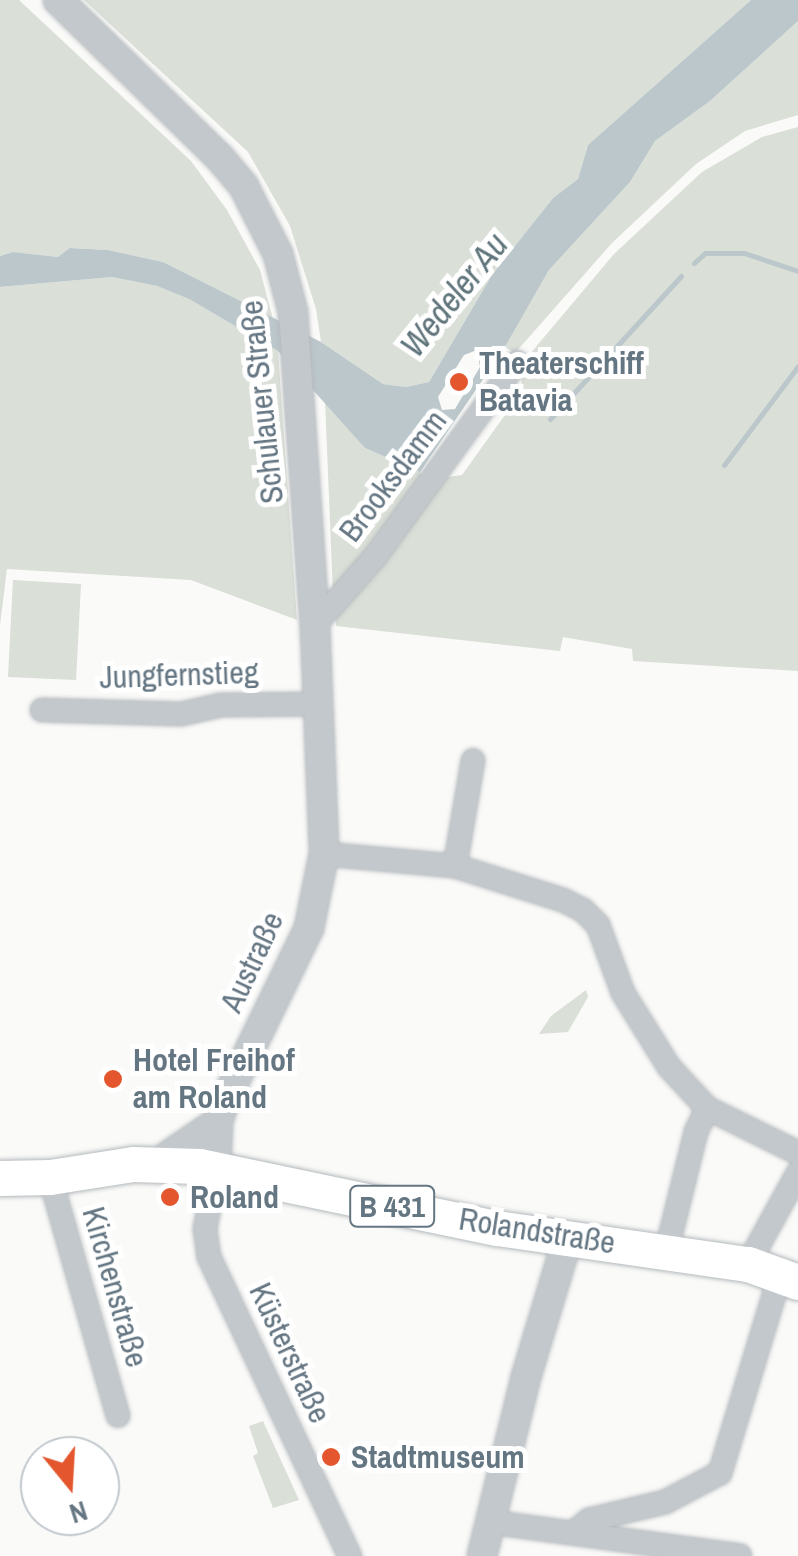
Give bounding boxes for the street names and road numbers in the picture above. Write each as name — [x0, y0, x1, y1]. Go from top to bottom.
street label: Schulauer Straße — [232, 298, 292, 506]
street label: Brooksdamm — [331, 403, 455, 549]
street label: Jungfernstieg — [99, 653, 259, 697]
street label: Austraße — [212, 906, 292, 1018]
road number: B 431 — [347, 1181, 437, 1231]
street label: Rolandstraße — [456, 1200, 618, 1262]
street label: Kirchenstraße — [74, 1202, 156, 1372]
street label: Küsterstraße — [241, 1277, 339, 1429]

